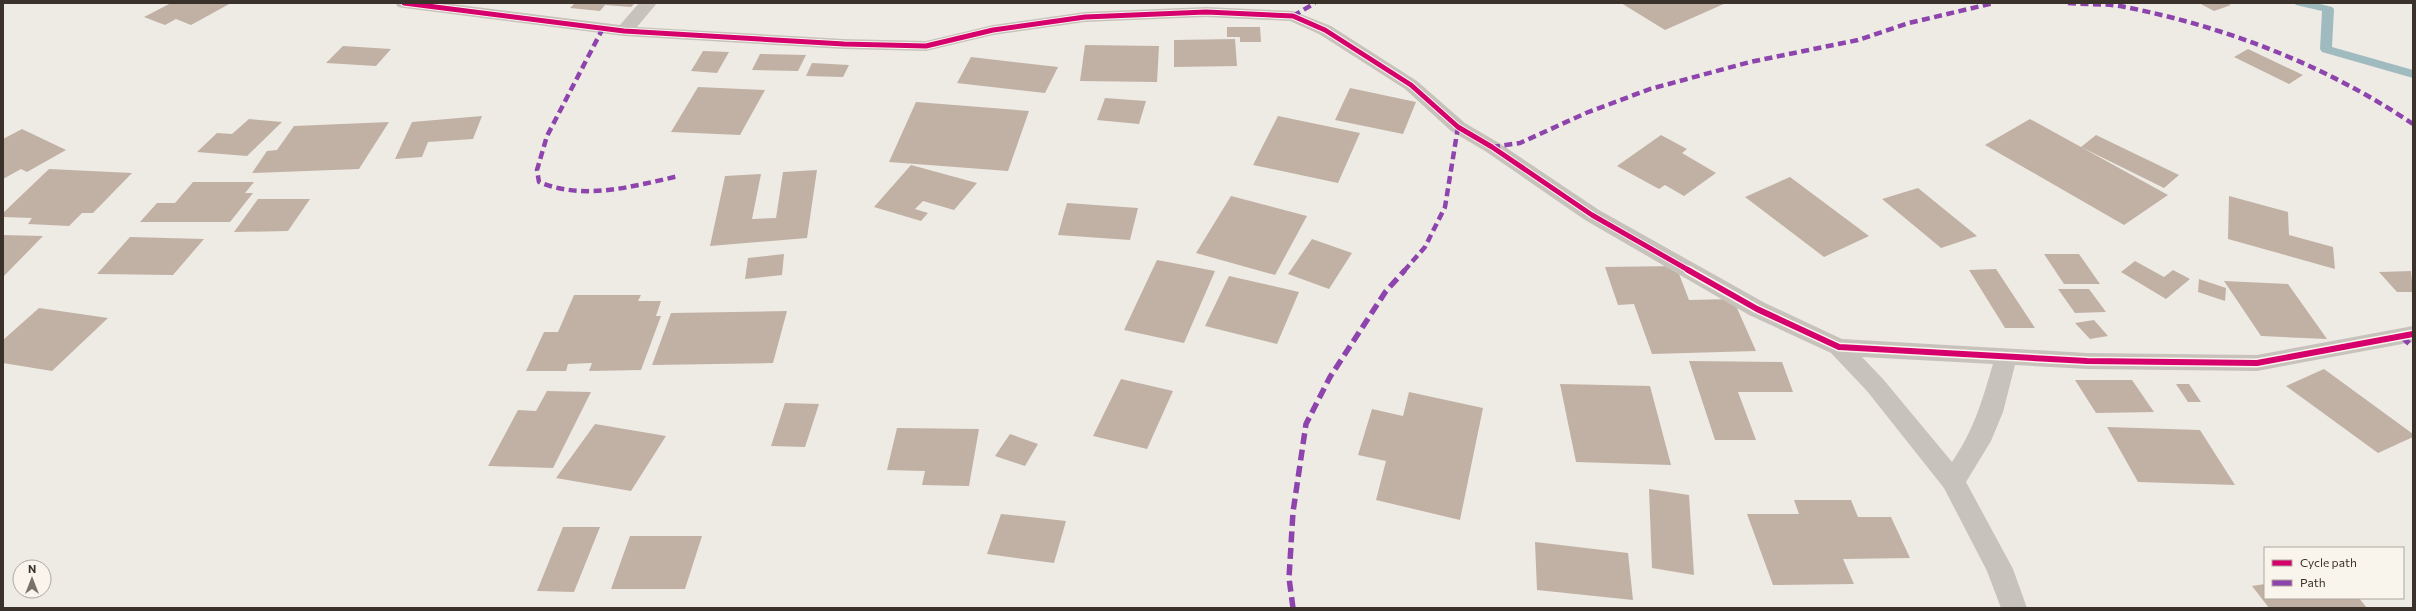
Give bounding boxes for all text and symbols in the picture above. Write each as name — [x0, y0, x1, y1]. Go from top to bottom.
legend — [2264, 547, 2404, 599]
text: Cycle path — [2300, 555, 2357, 569]
north arrow — [12, 559, 52, 599]
text: N — [28, 562, 36, 575]
text: Path — [2300, 575, 2326, 589]

